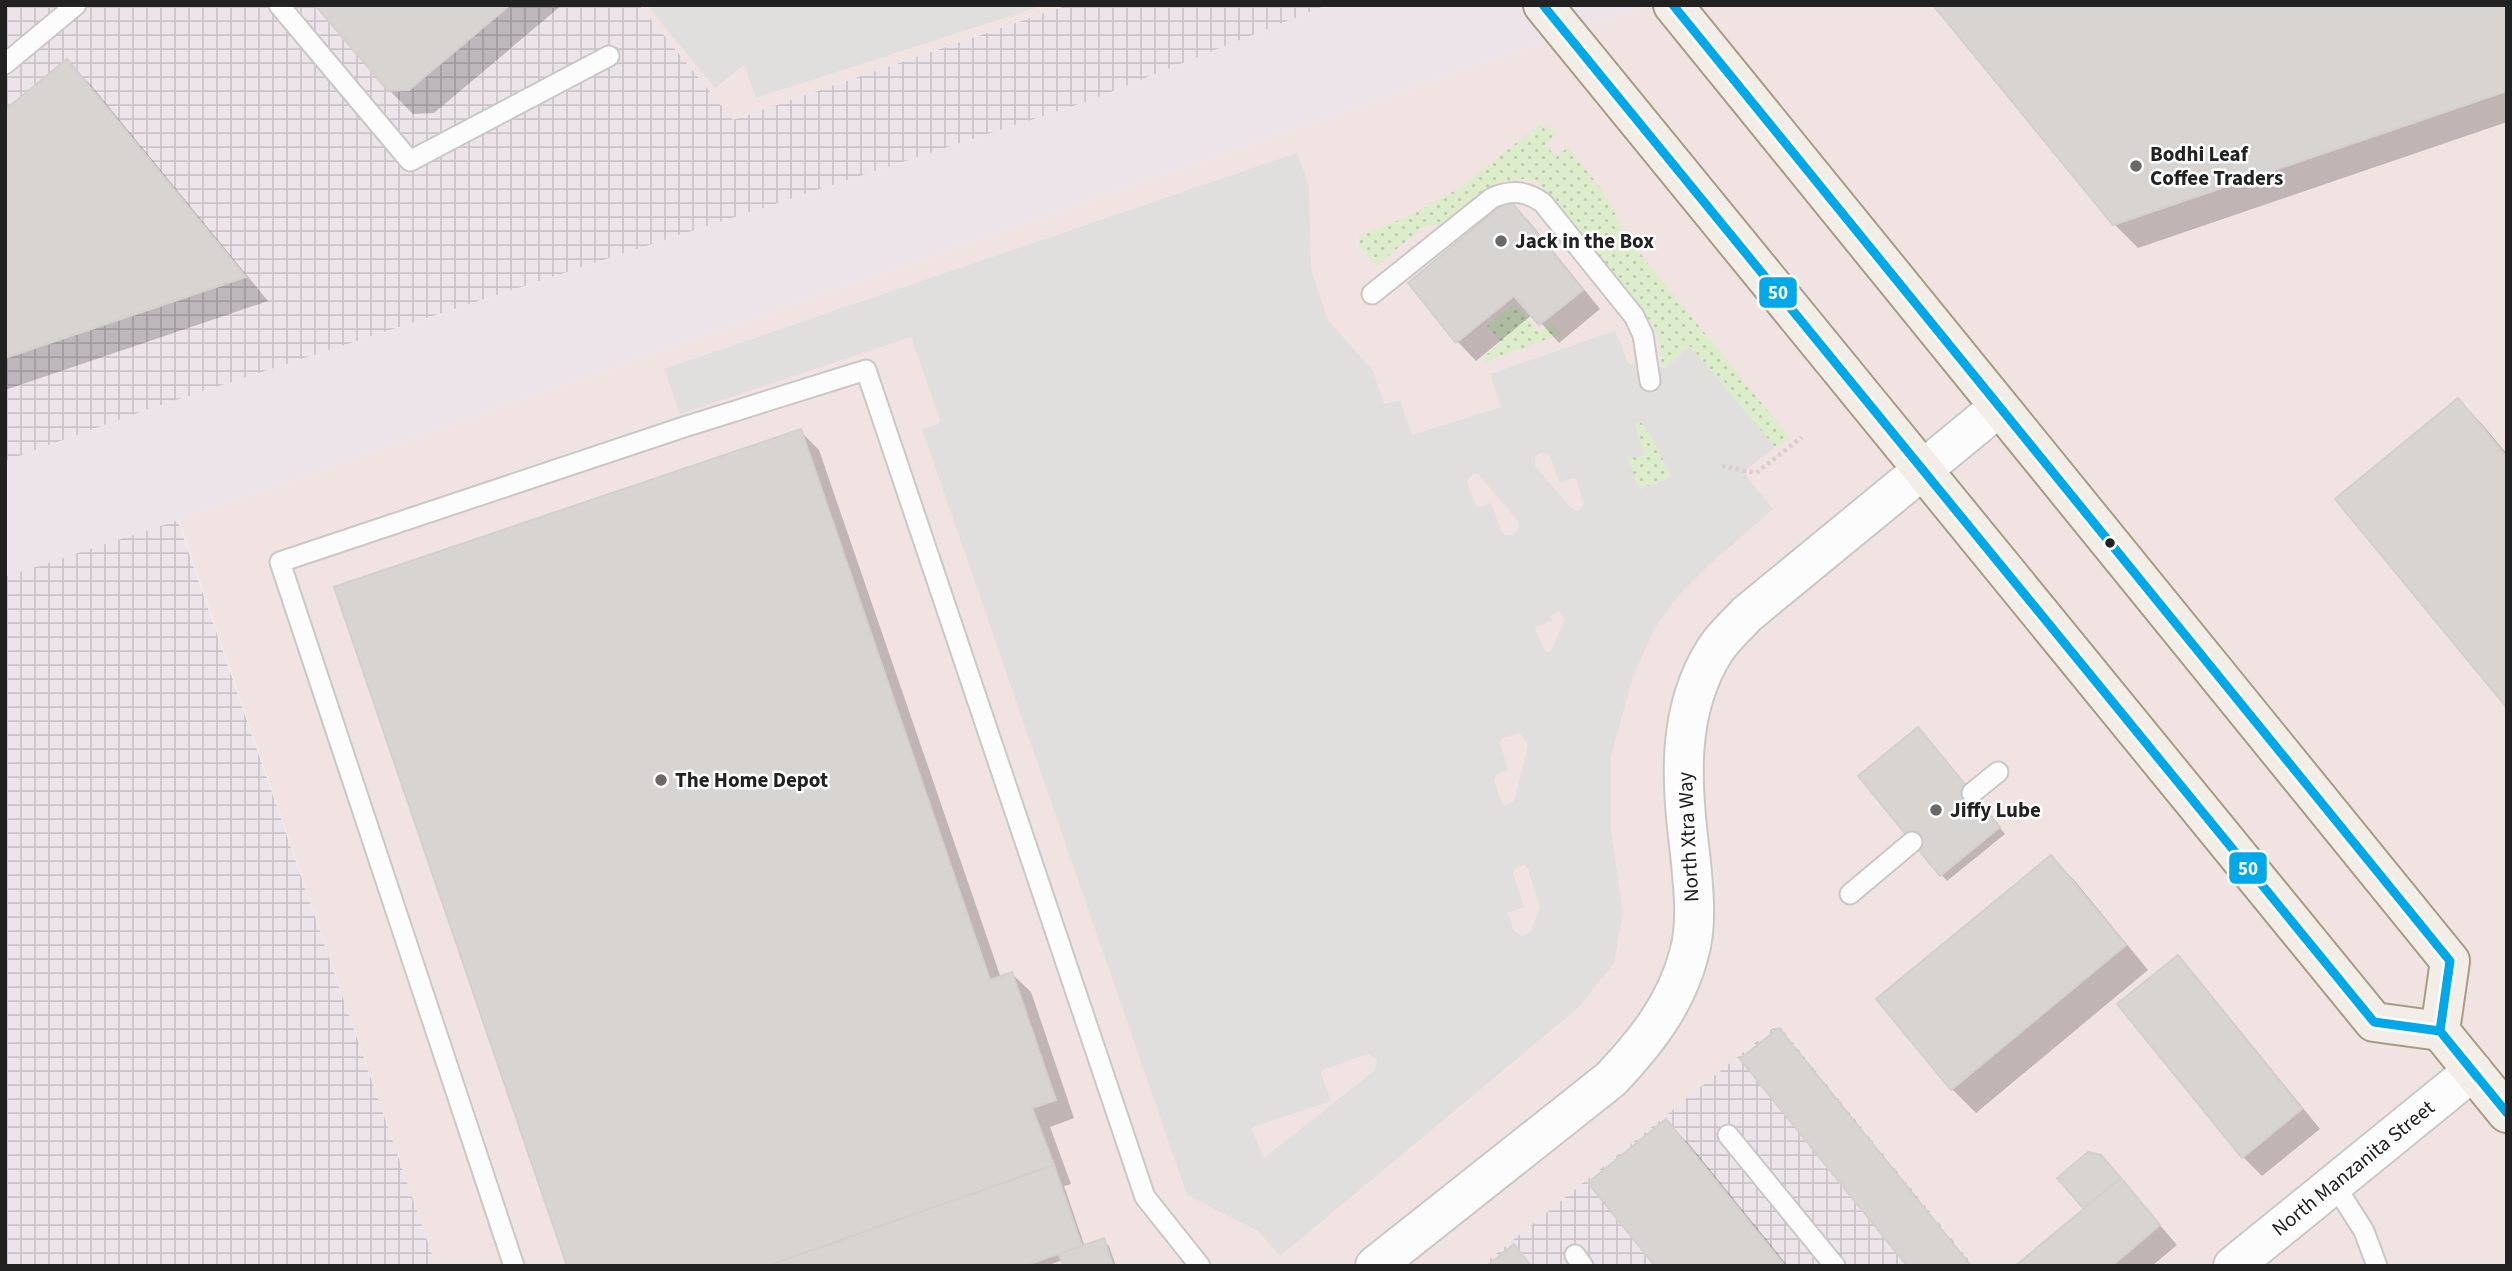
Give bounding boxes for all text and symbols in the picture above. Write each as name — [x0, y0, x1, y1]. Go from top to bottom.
place label: Bodhi Leaf Coffee Traders — [2150, 139, 2283, 193]
marker: Bodhi Leaf Coffee Traders — [2128, 158, 2144, 174]
place label: Jack in the Box — [1515, 226, 1654, 256]
marker: Jack in the Box — [1493, 233, 1509, 249]
line badge: 50 — [1758, 276, 1798, 309]
text: 50 — [1768, 280, 1788, 307]
unlabelled marker — [2103, 536, 2117, 550]
place label: The Home Depot — [675, 765, 828, 795]
street label: North Xtra Way — [1670, 771, 1706, 903]
marker: The Home Depot — [653, 772, 669, 788]
place label: Jiffy Lube — [1950, 795, 2041, 825]
marker: Jiffy Lube — [1928, 802, 1944, 818]
line badge: 50 — [2228, 851, 2268, 885]
text: 50 — [2238, 856, 2258, 883]
street label: North Manzanita Street — [2265, 1093, 2441, 1243]

